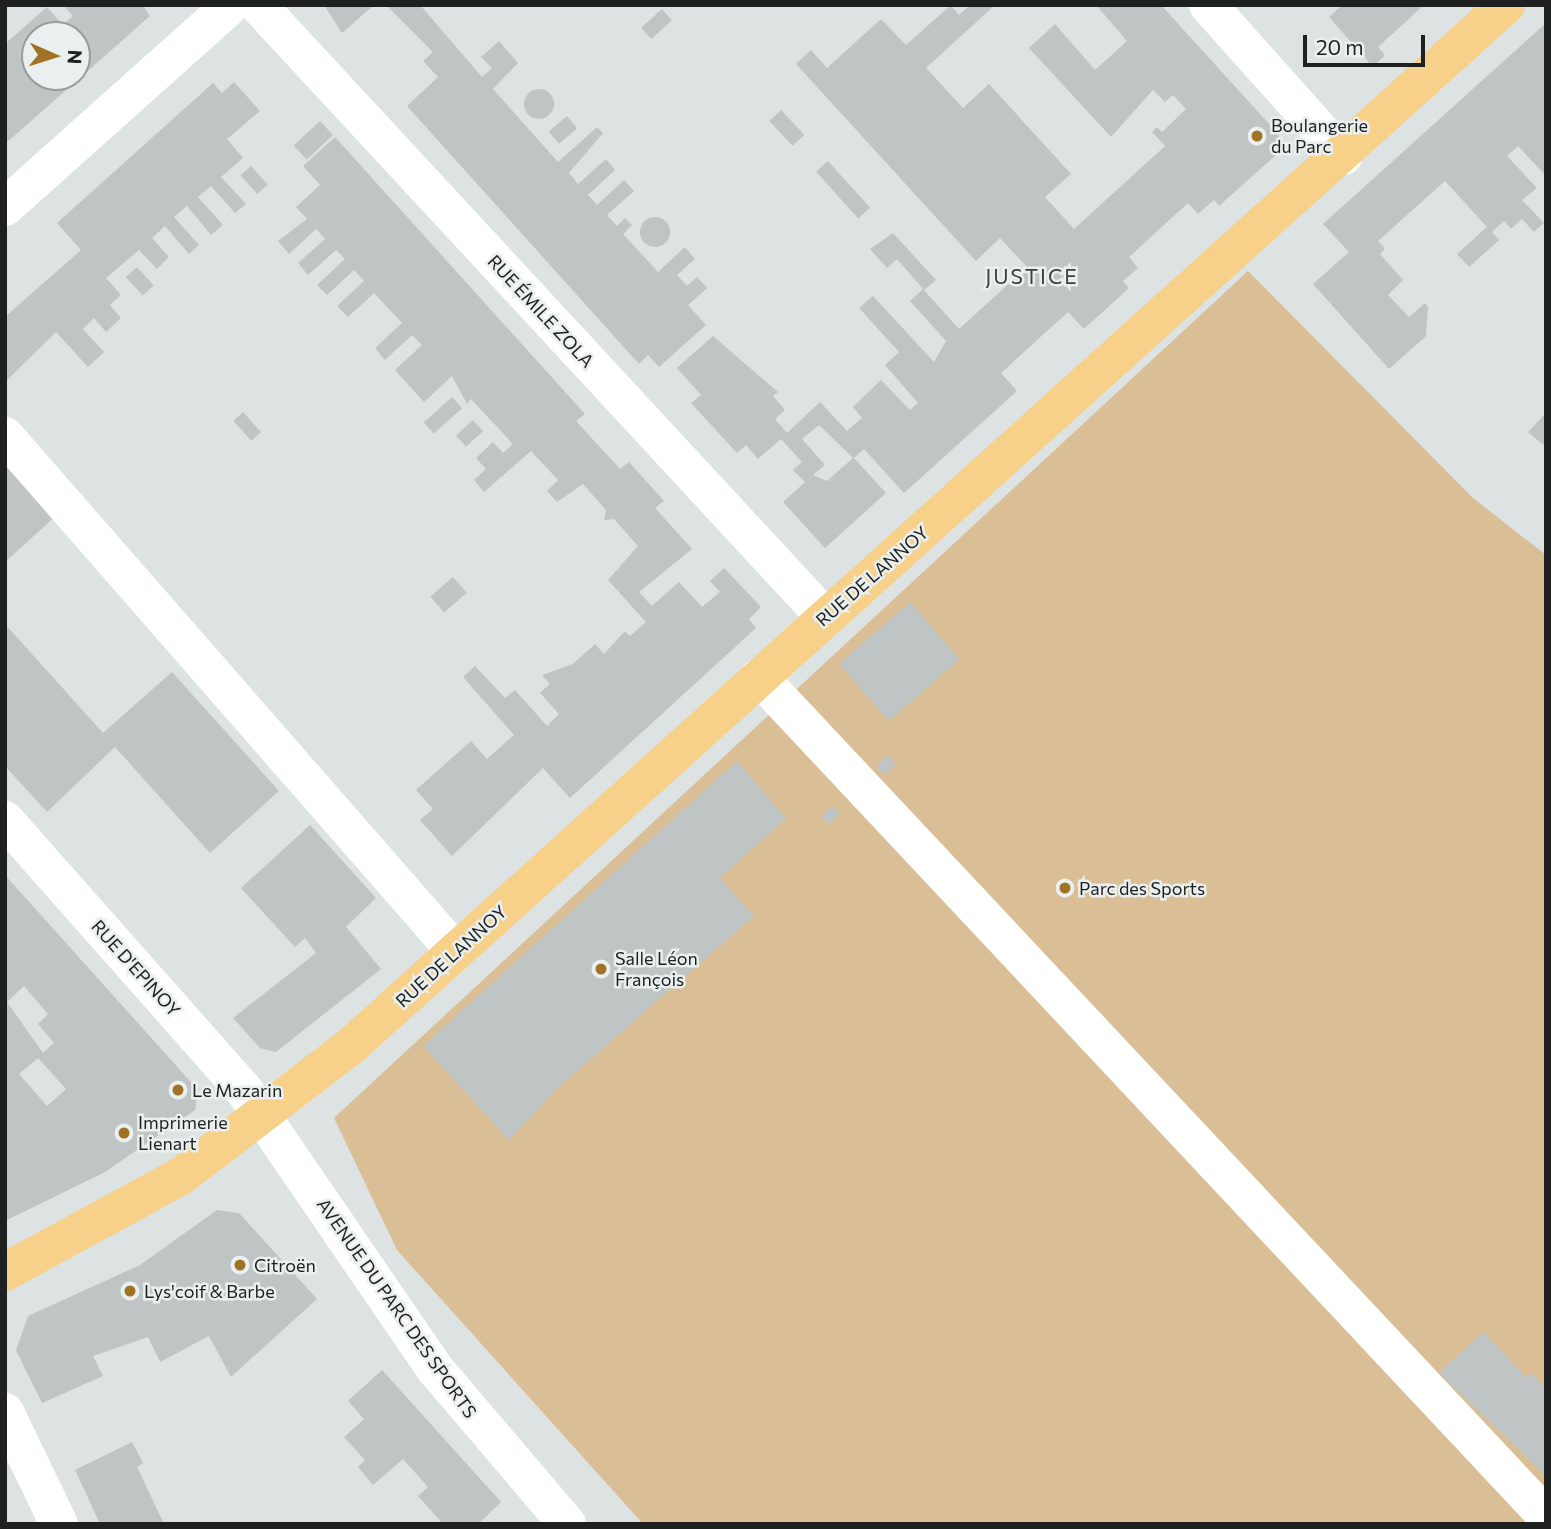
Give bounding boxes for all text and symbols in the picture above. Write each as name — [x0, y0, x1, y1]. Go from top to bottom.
north arrow — [21, 21, 91, 91]
scale bar — [1306, 21, 1428, 65]
text: 20 m — [1316, 34, 1364, 59]
text: N — [64, 49, 87, 65]
place label: Boulangerie du Parc — [1271, 115, 1368, 158]
marker: Boulangerie du Parc — [1249, 128, 1265, 144]
street label: RUE ÉMILE ZOLA — [483, 250, 599, 372]
district label: JUSTICE — [986, 263, 1078, 289]
street label: RUE DE LANNOY — [811, 521, 933, 631]
place label: Parc des Sports — [1079, 877, 1205, 899]
marker: Parc des Sports — [1057, 880, 1073, 896]
street label: RUE DE LANNOY — [391, 900, 511, 1012]
street label: RUE D'EPINOY — [87, 915, 185, 1021]
place label: Salle Léon François — [615, 948, 698, 990]
marker: Salle Léon François — [593, 961, 609, 977]
place label: Le Mazarin — [192, 1079, 282, 1101]
marker: Le Mazarin — [170, 1082, 186, 1098]
place label: Imprimerie Lienart — [138, 1112, 228, 1154]
marker: Imprimerie Lienart — [116, 1125, 132, 1141]
street label: AVENUE DU PARC DES SPORTS — [313, 1194, 481, 1422]
place label: Citroën — [254, 1254, 316, 1276]
marker: Citroën — [232, 1257, 248, 1273]
place label: Lys'coif & Barbe — [144, 1280, 275, 1302]
marker: Lys'coif & Barbe — [122, 1283, 138, 1299]

